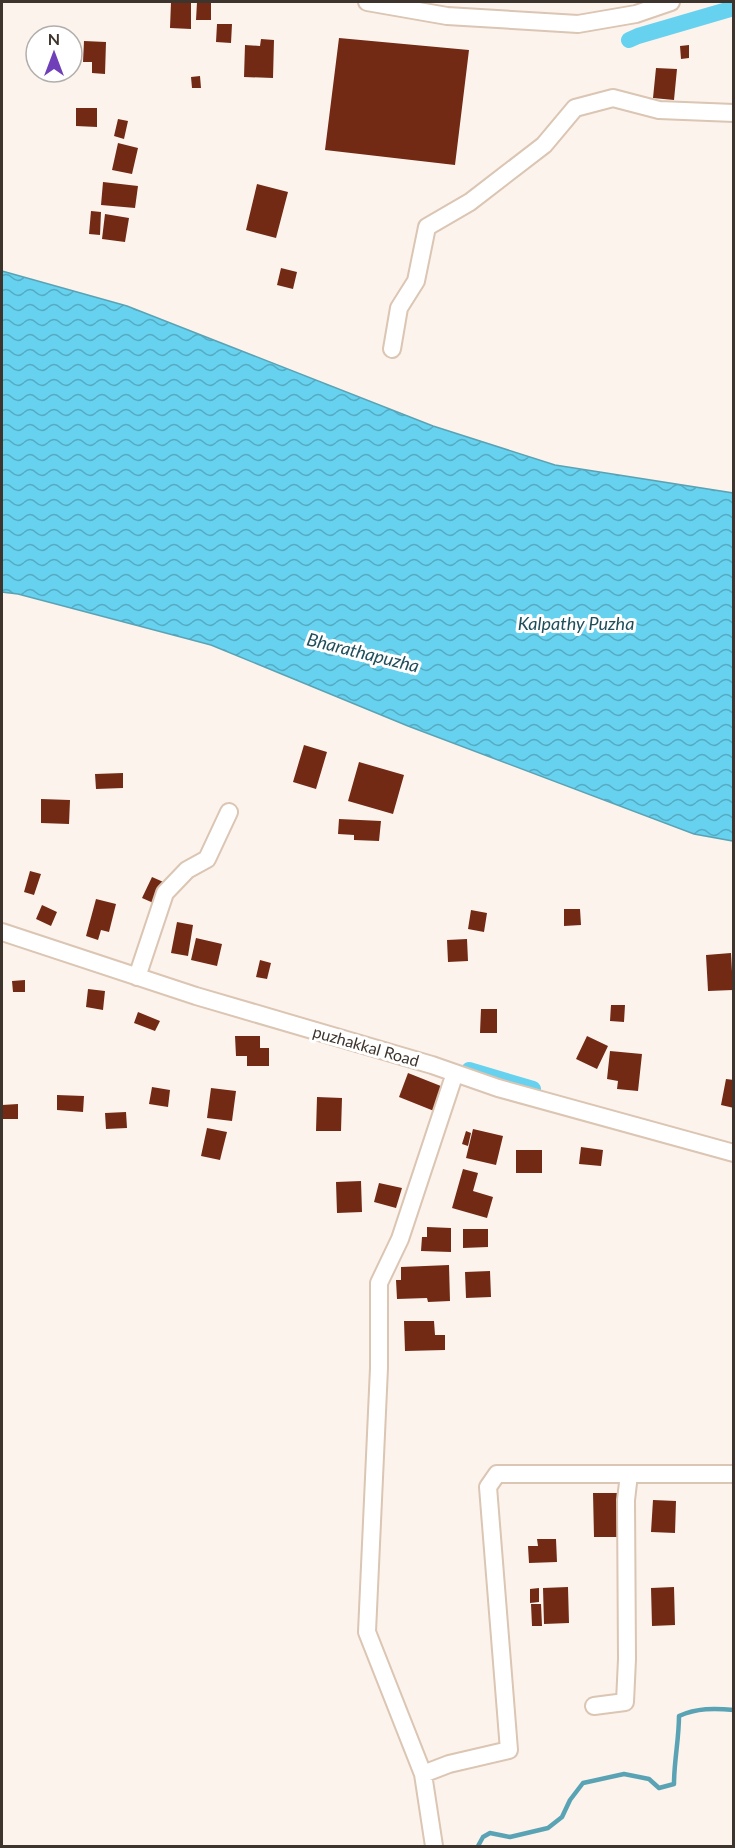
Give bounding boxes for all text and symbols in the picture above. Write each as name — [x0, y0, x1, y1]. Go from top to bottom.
north arrow — [24, 24, 84, 84]
text: N — [48, 29, 60, 48]
water label: Kalpathy Puzha — [518, 612, 634, 634]
water label: Bharathapuzha — [305, 627, 422, 677]
street label: puzhakkal Road — [311, 1021, 421, 1070]

